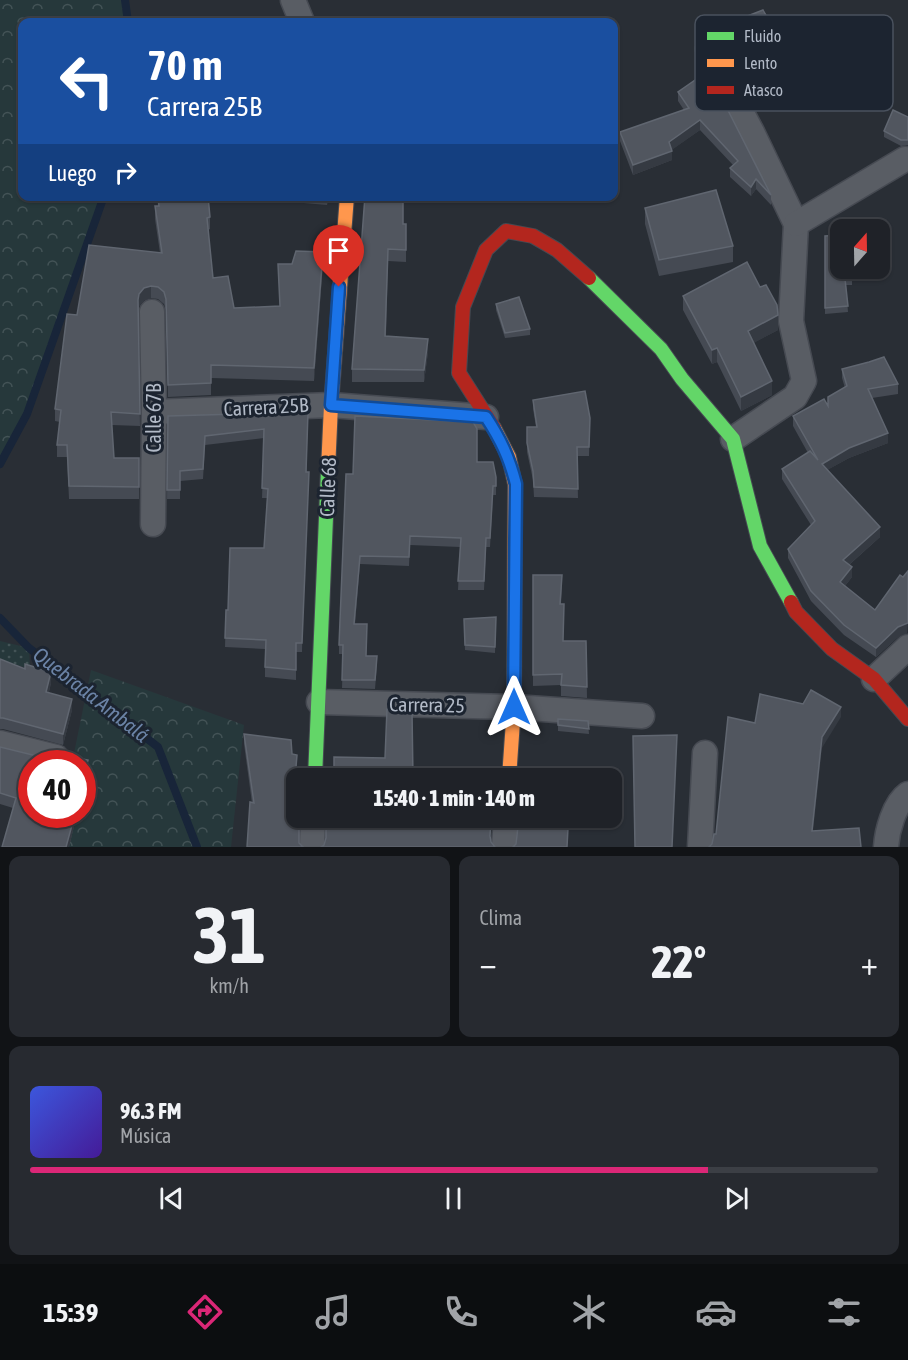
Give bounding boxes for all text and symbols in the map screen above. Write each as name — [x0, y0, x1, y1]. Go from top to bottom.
legend — [695, 15, 893, 111]
text: Fluido — [744, 27, 781, 45]
text: 70 m — [147, 41, 222, 89]
icon: left — [48, 42, 126, 120]
text: Lento — [744, 54, 777, 72]
text: Atasco — [744, 81, 783, 99]
text: Carrera 25B — [147, 91, 262, 122]
icon: right — [109, 156, 142, 189]
text: Luego — [48, 160, 97, 186]
north arrow — [830, 219, 890, 279]
map controls — [830, 219, 890, 279]
pin — [313, 225, 364, 287]
icon: arrive — [322, 234, 355, 267]
street label: Calle 67B — [142, 383, 165, 452]
street label: Carrera 25B — [223, 393, 310, 420]
street label: Calle 68 — [315, 457, 340, 517]
water label: Quebrada Ambalá — [29, 642, 154, 747]
position arrow — [482, 675, 546, 739]
street label: Carrera 25 — [389, 692, 465, 717]
speed limit sign: 40 — [18, 750, 96, 828]
text: 15:40 · 1 min · 140 m — [373, 785, 535, 811]
text: 31 — [193, 890, 266, 980]
text: Clima — [480, 906, 522, 929]
text: 22° — [651, 936, 706, 988]
text: − — [480, 944, 497, 982]
text: + — [861, 944, 878, 982]
text: km/h — [209, 974, 249, 997]
text: 96.3 FM — [120, 1098, 182, 1124]
text: Música — [120, 1124, 171, 1147]
icon: previous — [155, 1182, 188, 1215]
icon: pause — [437, 1182, 470, 1215]
icon: next — [720, 1182, 753, 1215]
icon: directions — [184, 1291, 226, 1333]
icon: music — [312, 1291, 354, 1333]
icon: phone — [440, 1291, 482, 1333]
icon: climate — [568, 1291, 610, 1333]
icon: car — [695, 1291, 737, 1333]
icon: filters — [823, 1291, 865, 1333]
text: 15:39 — [43, 1297, 98, 1328]

